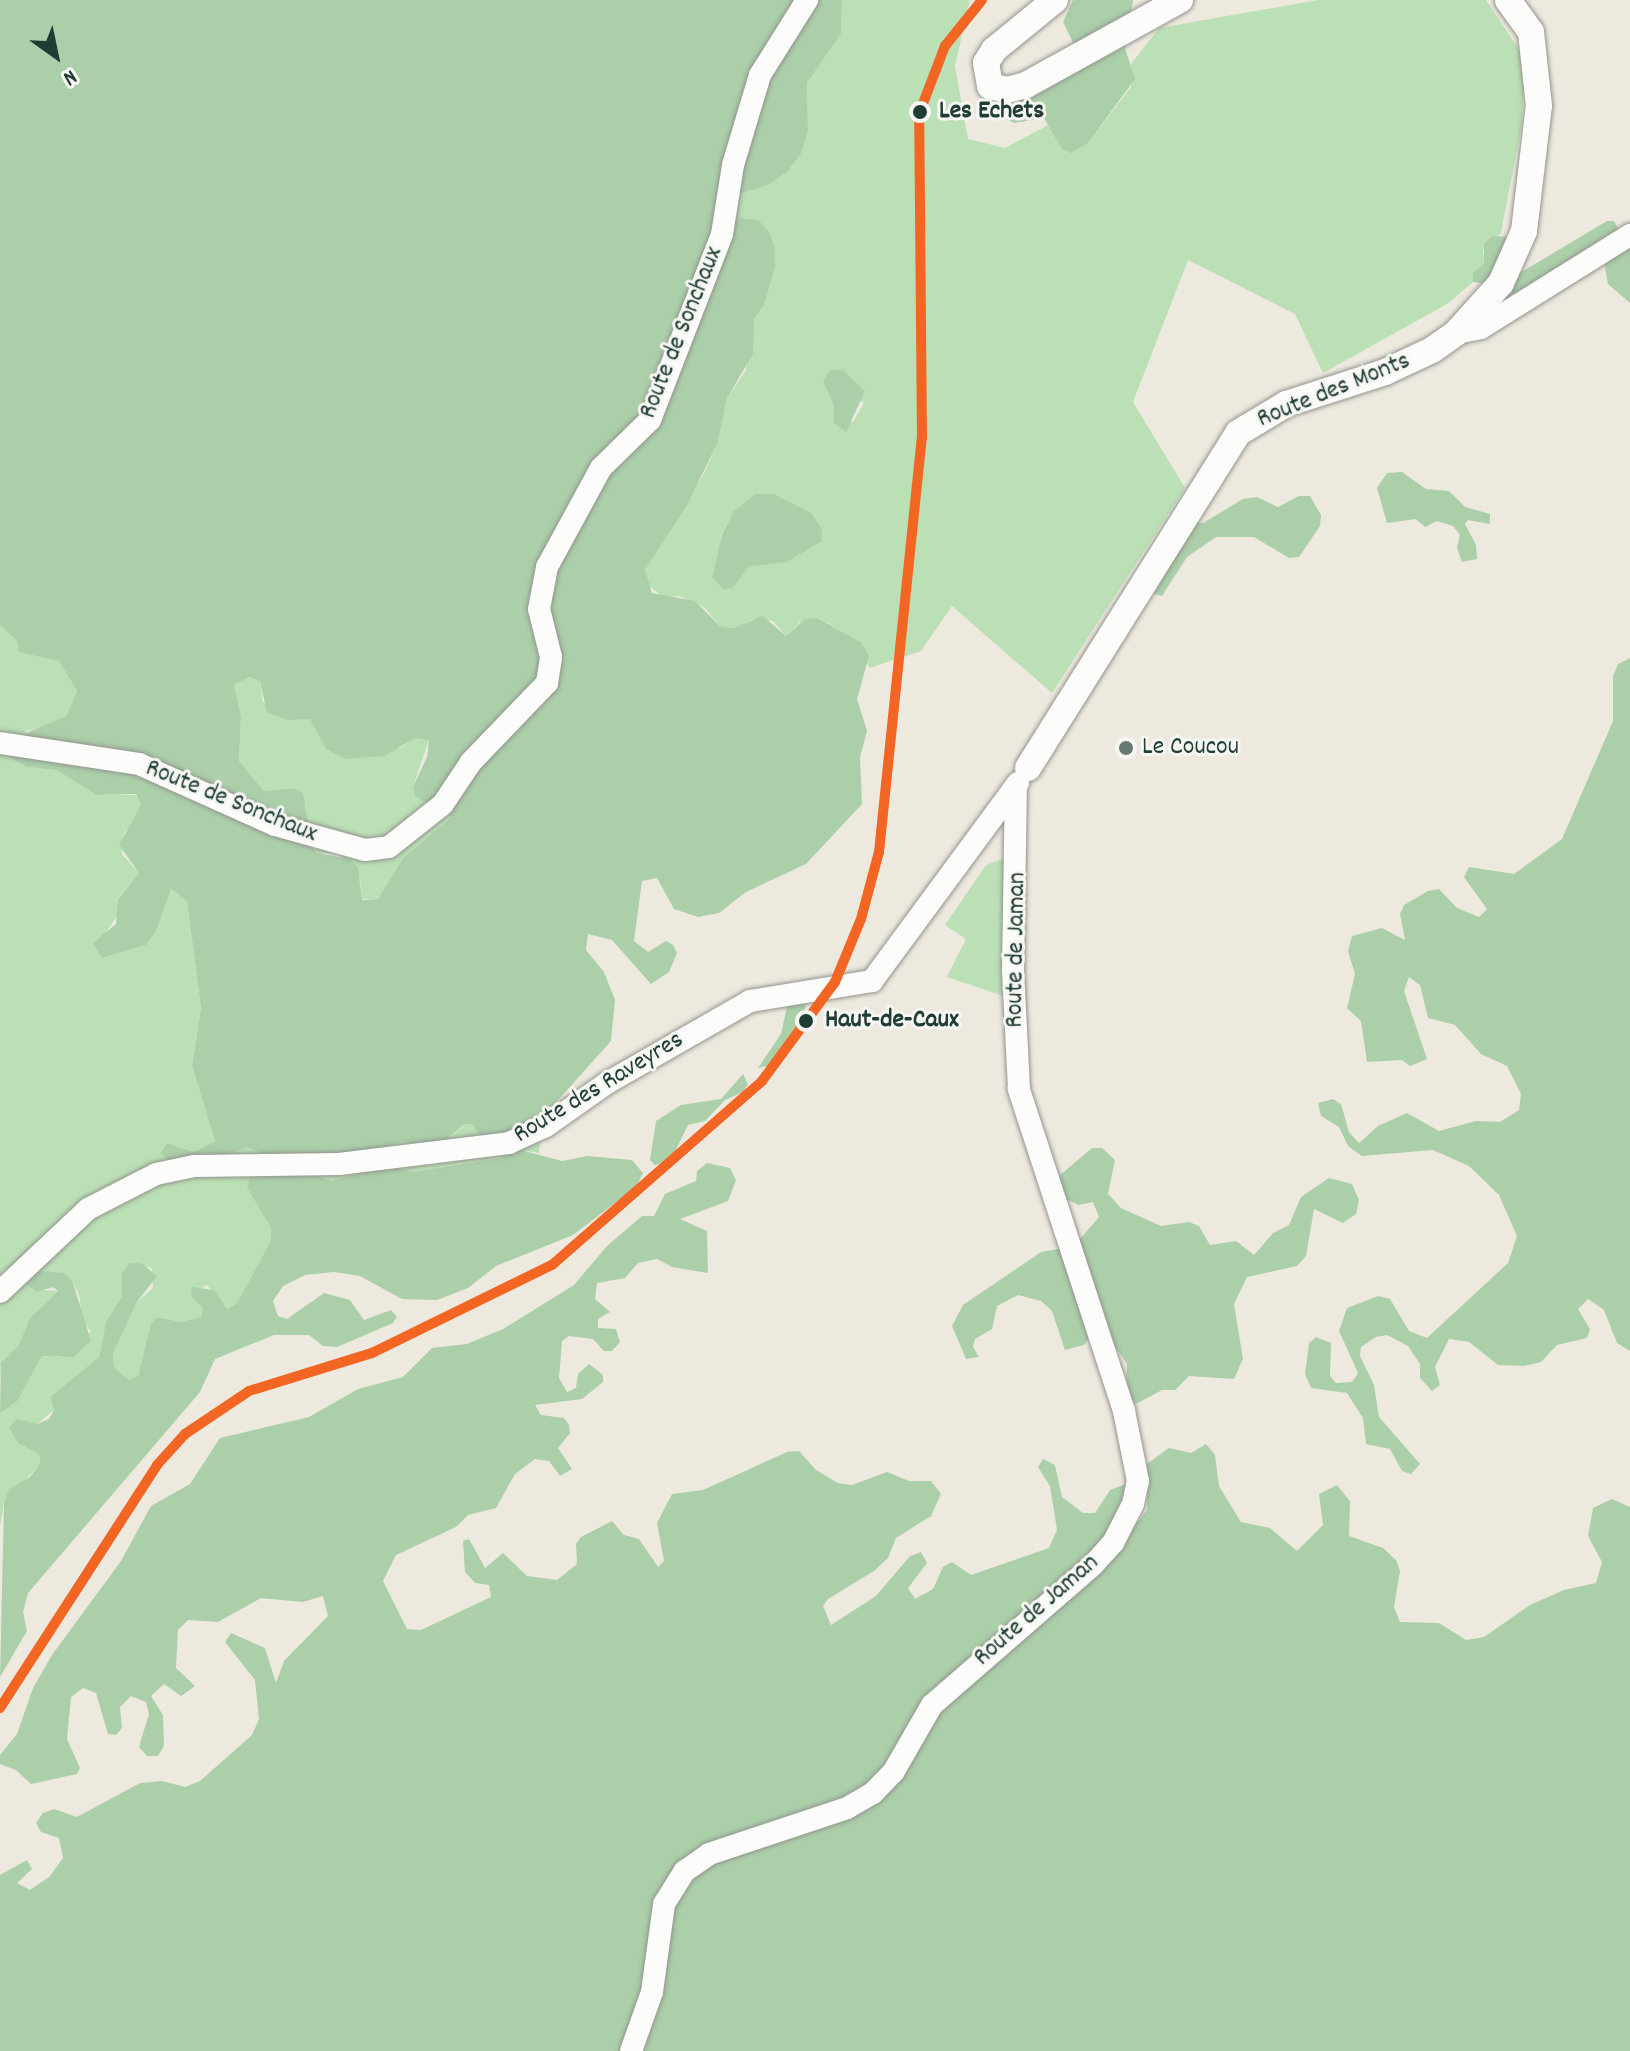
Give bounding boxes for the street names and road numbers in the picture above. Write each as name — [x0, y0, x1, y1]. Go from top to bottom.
street label: Route de Sonchaux — [633, 243, 731, 423]
street label: Route des Monts — [1253, 346, 1415, 436]
street label: Route de Sonchaux — [141, 753, 321, 851]
street label: Route de Jaman — [1000, 872, 1034, 1028]
street label: Route des Raveyres — [508, 1025, 690, 1151]
street label: Route de Jaman — [968, 1548, 1106, 1674]

